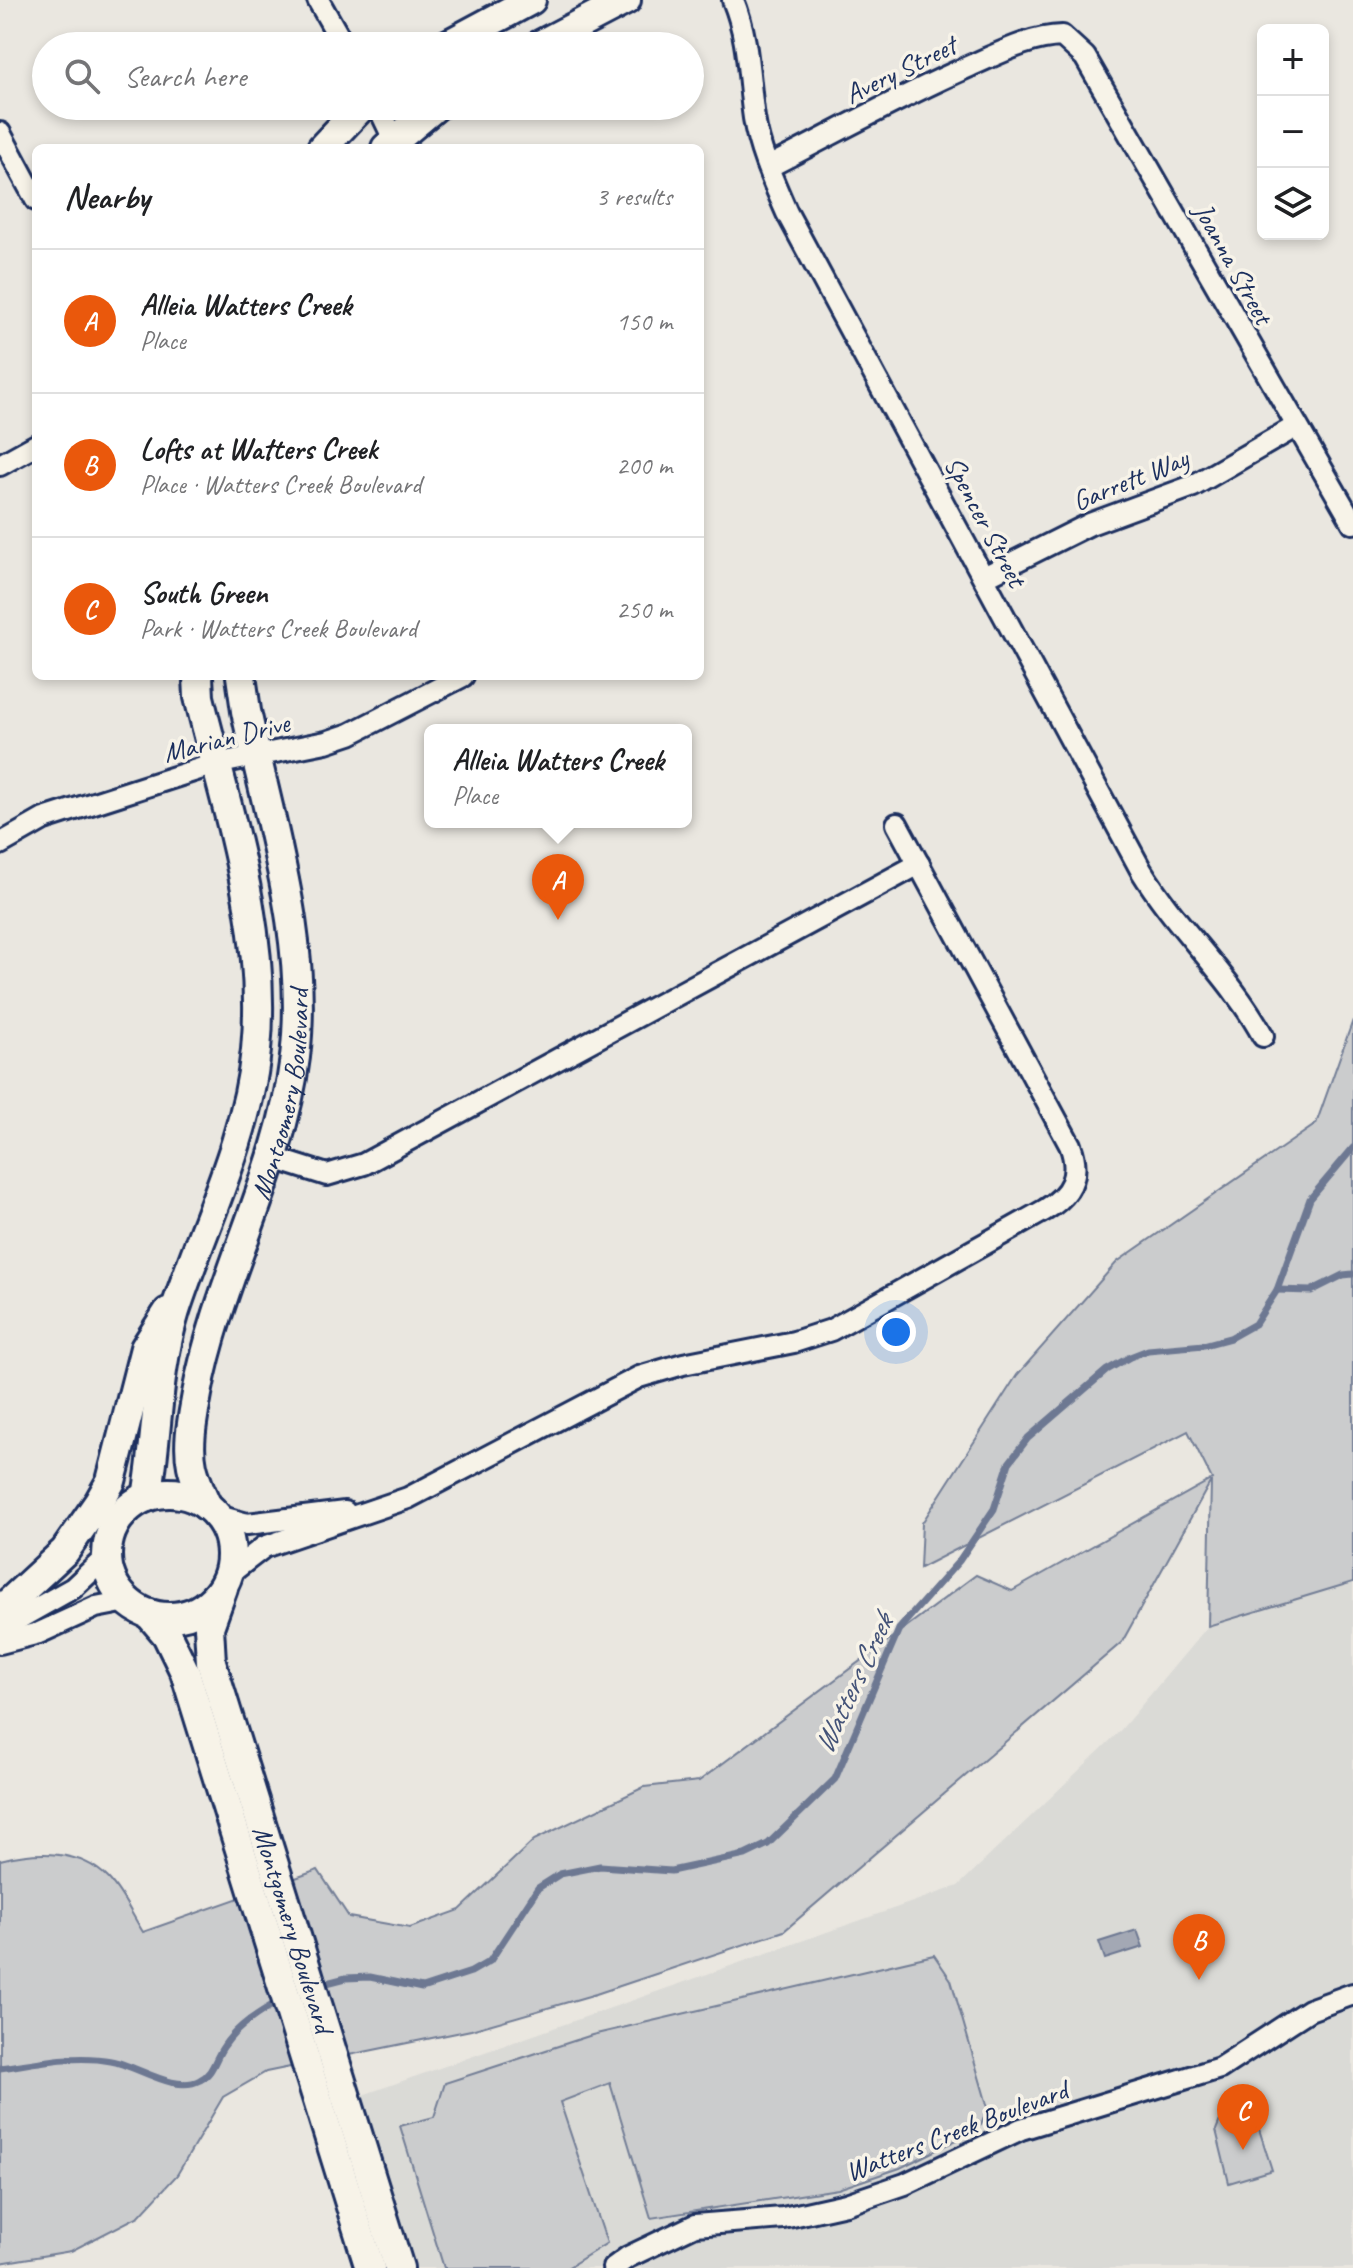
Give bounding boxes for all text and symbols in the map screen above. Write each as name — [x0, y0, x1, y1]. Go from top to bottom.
map controls — [1257, 24, 1329, 240]
button: + — [1257, 24, 1329, 96]
street label: Avery Street — [839, 26, 965, 111]
search box — [32, 32, 704, 120]
icon: search — [60, 54, 104, 98]
text: Search here — [124, 57, 246, 95]
button: − — [1257, 96, 1329, 168]
button: layers — [1257, 168, 1329, 240]
text: Nearby — [64, 175, 150, 218]
text: 3 results — [596, 180, 672, 213]
street label: Joanna Street — [1185, 195, 1283, 332]
text: Alleia Watters Creek — [140, 286, 352, 324]
text: A — [83, 305, 97, 338]
text: 150 m — [616, 305, 672, 338]
text: Place — [140, 324, 186, 357]
text: Lofts at Watters Creek — [140, 430, 377, 468]
street label: Garrett Way — [1067, 440, 1195, 518]
text: B — [83, 449, 97, 482]
text: 200 m — [616, 449, 672, 482]
street label: Spencer Street — [937, 450, 1036, 595]
text: Place · Watters Creek Boulevard — [140, 468, 421, 501]
text: South Green — [140, 574, 267, 612]
text: C — [84, 593, 96, 626]
text: 250 m — [616, 593, 672, 626]
text: Park · Watters Creek Boulevard — [140, 612, 417, 645]
street label: Marian Drive — [159, 704, 295, 770]
popup — [424, 724, 692, 828]
text: Alleia Watters Creek — [452, 741, 664, 779]
text: Place — [452, 779, 498, 812]
pin: A — [532, 854, 584, 920]
street label: Montgomery Boulevard — [242, 985, 316, 1204]
your location — [876, 1312, 916, 1352]
water label: Watters Creek — [804, 1603, 904, 1759]
street label: Montgomery Boulevard — [245, 1822, 343, 2040]
pin: B — [1173, 1914, 1225, 1980]
street label: Watters Creek Boulevard — [840, 2071, 1076, 2189]
pin: C — [1217, 2084, 1269, 2150]

